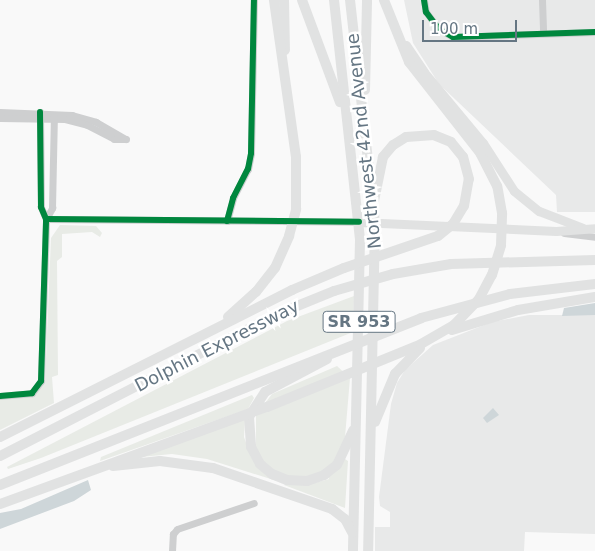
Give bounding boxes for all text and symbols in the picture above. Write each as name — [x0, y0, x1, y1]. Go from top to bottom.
scale bar — [425, 10, 520, 42]
text: 100 m — [430, 20, 478, 38]
street label: Northwest 42nd Avenue — [342, 32, 386, 250]
street label: Dolphin Expressway — [131, 295, 303, 397]
road number: SR 953 — [322, 308, 396, 336]

